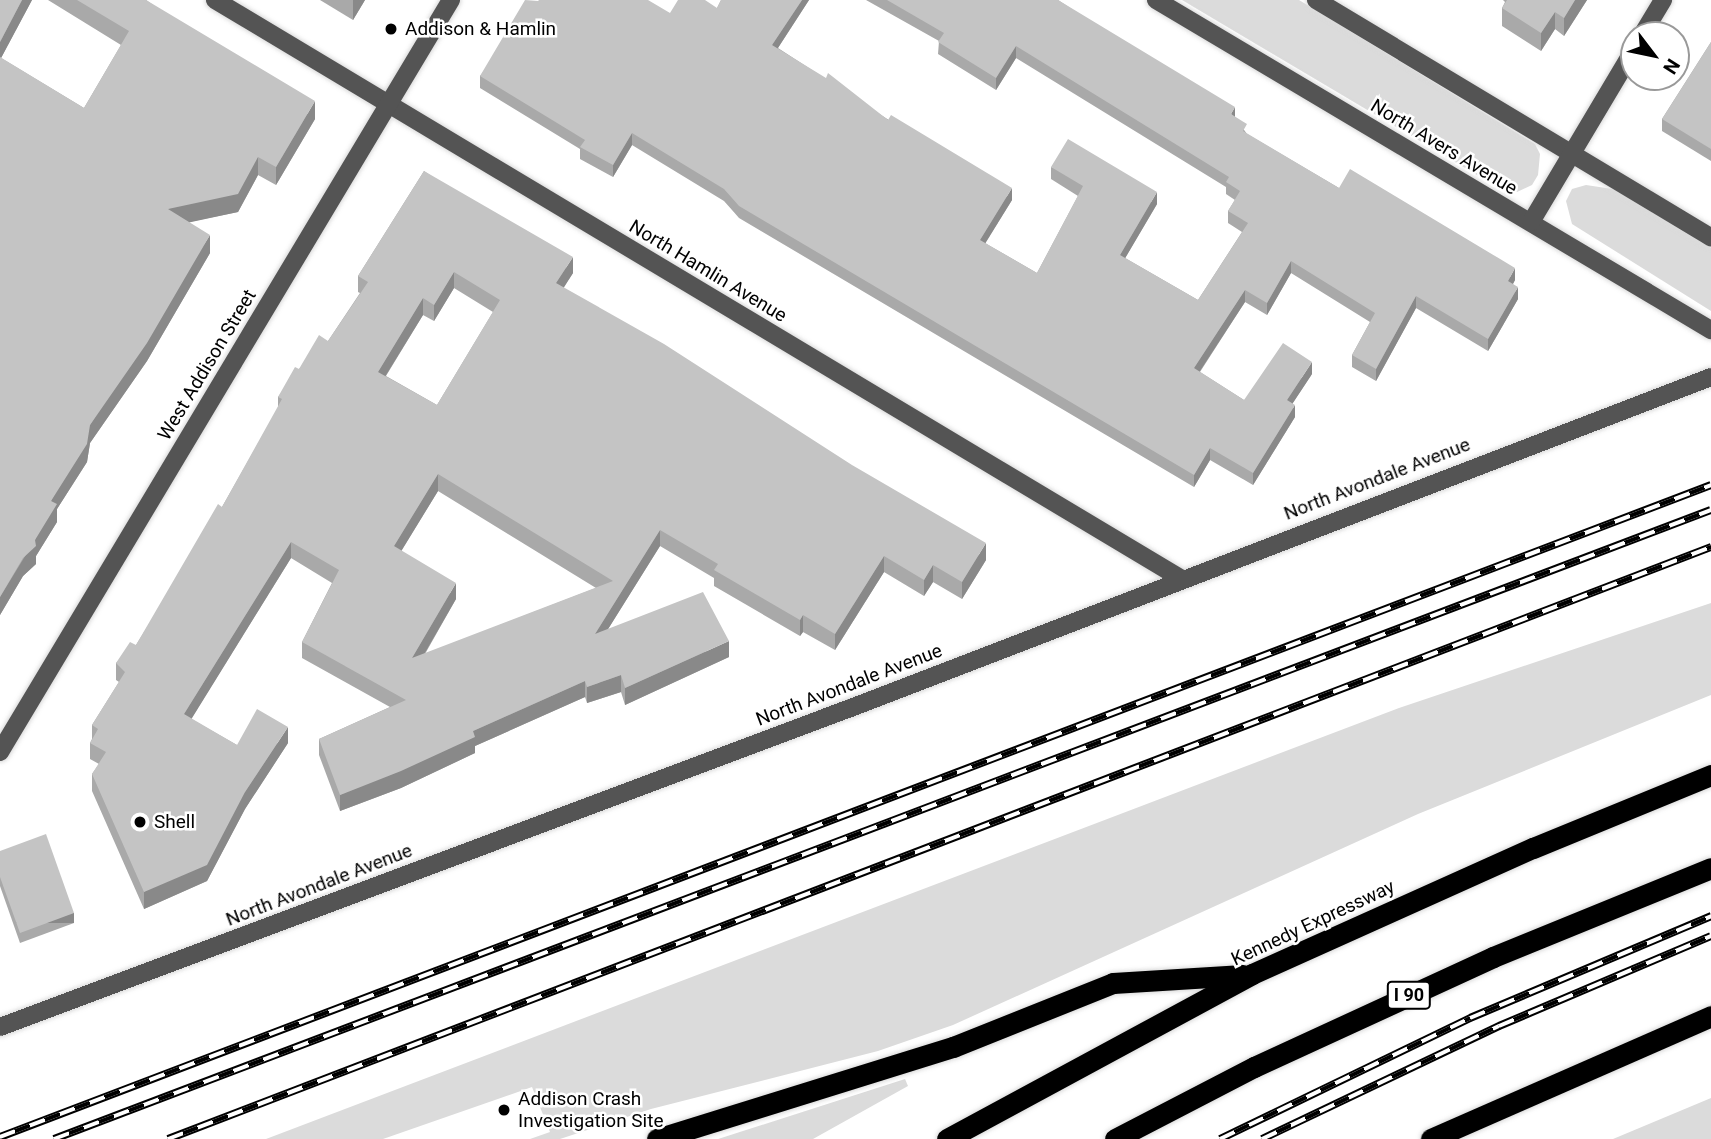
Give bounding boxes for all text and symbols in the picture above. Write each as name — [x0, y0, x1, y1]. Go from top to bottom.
place label: Addison & Hamlin — [405, 18, 556, 40]
marker: Addison & Hamlin — [383, 21, 399, 37]
north arrow — [1620, 21, 1690, 91]
text: N — [1658, 55, 1685, 78]
street label: North Avers Avenue — [1367, 94, 1521, 200]
street label: North Hamlin Avenue — [625, 215, 791, 327]
street label: West Addison Street — [153, 285, 261, 445]
street label: North Avondale Avenue — [1281, 433, 1473, 525]
street label: North Avondale Avenue — [753, 639, 945, 731]
place label: Shell — [154, 811, 195, 833]
marker: Shell — [132, 814, 148, 830]
street label: North Avondale Avenue — [223, 839, 415, 931]
street label: Kennedy Expressway — [1228, 875, 1398, 971]
road number: I 90 — [1386, 980, 1432, 1010]
place label: Addison Crash Investigation Site — [518, 1088, 664, 1132]
marker: Addison Crash Investigation Site — [496, 1102, 512, 1118]

